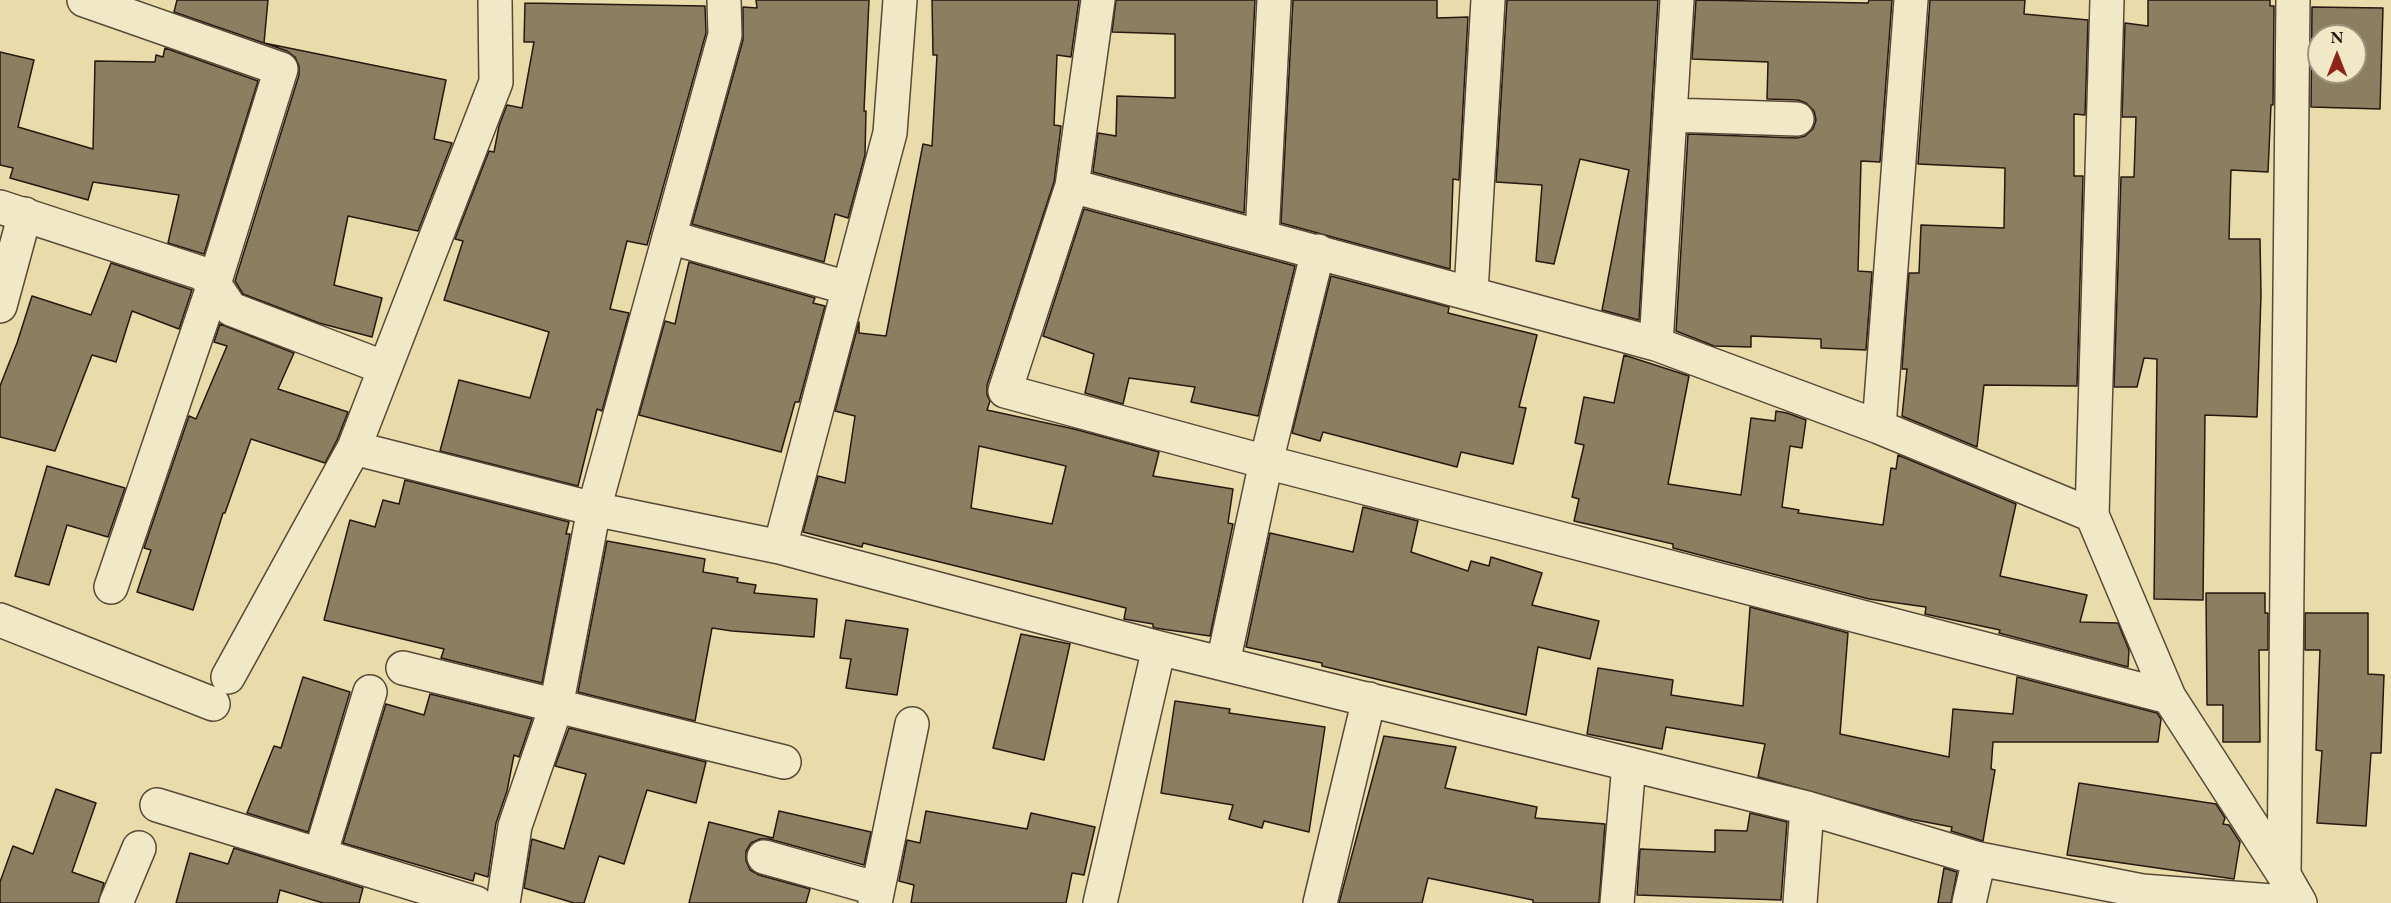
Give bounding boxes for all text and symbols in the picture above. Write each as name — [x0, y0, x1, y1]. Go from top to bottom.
north arrow — [2307, 24, 2367, 84]
text: N — [2331, 27, 2343, 48]

